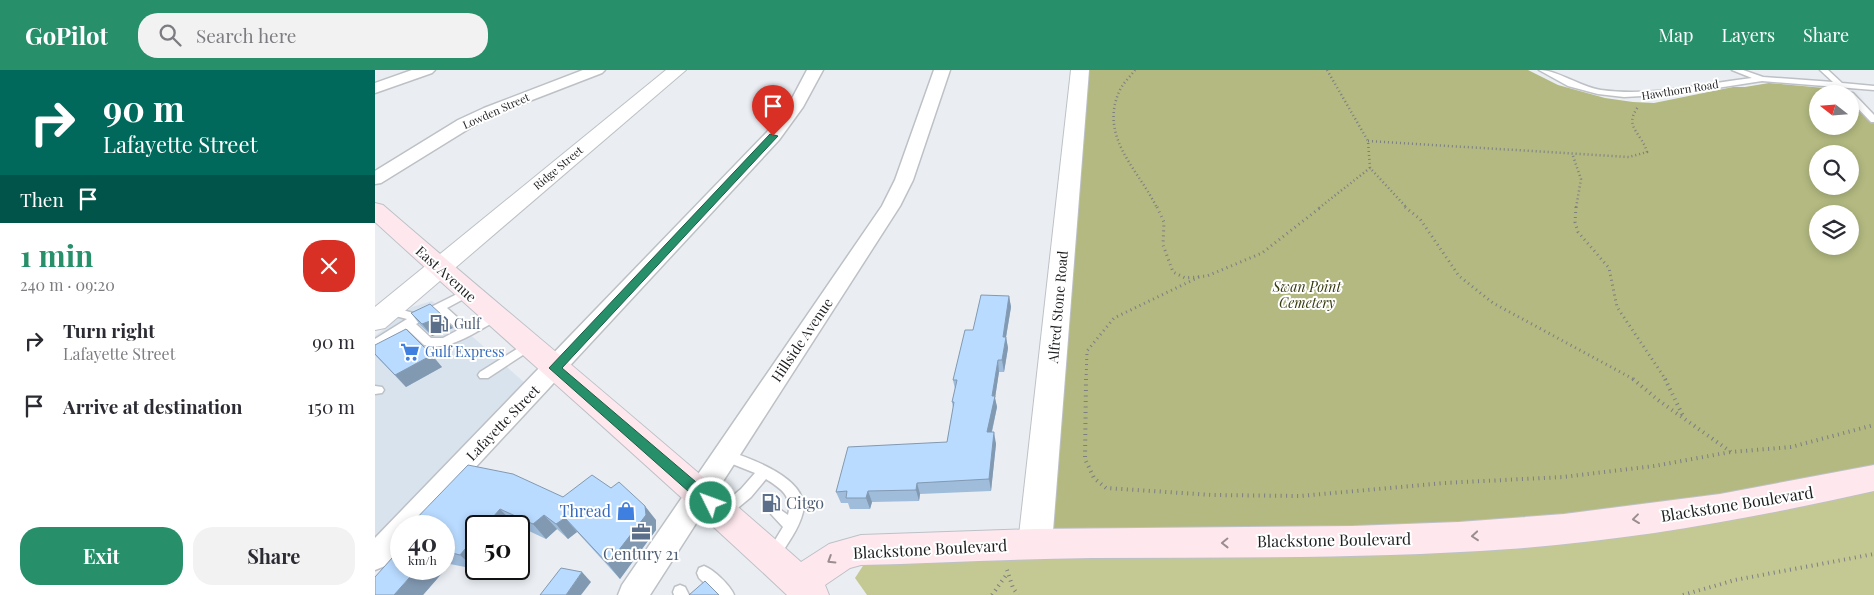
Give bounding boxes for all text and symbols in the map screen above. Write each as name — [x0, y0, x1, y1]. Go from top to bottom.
search box — [138, 13, 488, 58]
text: GoPilot — [25, 19, 108, 51]
icon: search — [156, 21, 184, 49]
text: Search here — [196, 22, 296, 48]
text: Map — [1658, 23, 1693, 47]
text: Layers — [1721, 23, 1775, 47]
text: Share — [1803, 23, 1849, 47]
street label: Hawthorn Road — [1640, 76, 1720, 103]
text: 90 m — [103, 84, 185, 131]
pin — [752, 85, 794, 136]
north arrow — [1809, 85, 1859, 135]
map controls — [1809, 85, 1859, 255]
street label: Lowden Street — [460, 89, 532, 132]
icon: right — [20, 90, 85, 155]
icon: arrive — [759, 92, 787, 120]
text: Lafayette Street — [103, 129, 257, 159]
street label: Ridge Street — [530, 142, 586, 193]
button: search — [1809, 145, 1859, 195]
icon: arrive — [74, 185, 102, 213]
text: Then — [20, 186, 64, 212]
button: layers — [1809, 205, 1859, 255]
text: 1 min — [20, 235, 94, 275]
button: close — [303, 240, 355, 292]
street label: East Avenue — [412, 241, 481, 306]
street label: Alfred Stone Road — [1043, 250, 1072, 365]
text: 240 m · 09:20 — [20, 274, 115, 295]
park label: Swan Point Cemetery — [1272, 277, 1342, 312]
street label: Hillside Avenue — [766, 294, 837, 385]
fuel station icon: Gulf — [428, 313, 450, 335]
place label: Gulf — [454, 314, 482, 333]
text: Turn right — [63, 317, 155, 343]
icon: right — [20, 327, 48, 355]
text: 90 m — [312, 328, 355, 354]
supermarket icon: Gulf Express — [399, 341, 421, 363]
place label: Gulf Express — [425, 342, 505, 361]
text: Lafayette Street — [63, 343, 175, 364]
street label: Lafayette Street — [462, 380, 544, 465]
icon: arrive — [20, 392, 48, 420]
text: Arrive at destination — [63, 393, 243, 419]
text: 150 m — [307, 393, 355, 419]
position arrow — [684, 476, 736, 528]
street label: Blackstone Boulevard — [1659, 481, 1815, 526]
fuel station icon: Citgo — [760, 492, 782, 514]
place label: Citgo — [786, 492, 824, 513]
place label: Thread — [560, 500, 611, 521]
shop icon: Thread — [615, 500, 637, 522]
one-way arrow — [1632, 513, 1640, 524]
speed limit sign: 50 — [465, 515, 530, 580]
office icon: Century 21 — [630, 521, 652, 543]
text: 40 — [408, 525, 437, 558]
button: Exit — [20, 527, 183, 585]
button: Share — [193, 527, 355, 585]
street label: Blackstone Boulevard — [1257, 528, 1411, 551]
one-way arrow — [1471, 530, 1479, 541]
street label: Blackstone Boulevard — [852, 534, 1008, 563]
one-way arrow — [1221, 538, 1228, 548]
place label: Century 21 — [603, 543, 679, 564]
text: km/h — [408, 552, 437, 568]
one-way arrow — [828, 554, 837, 564]

